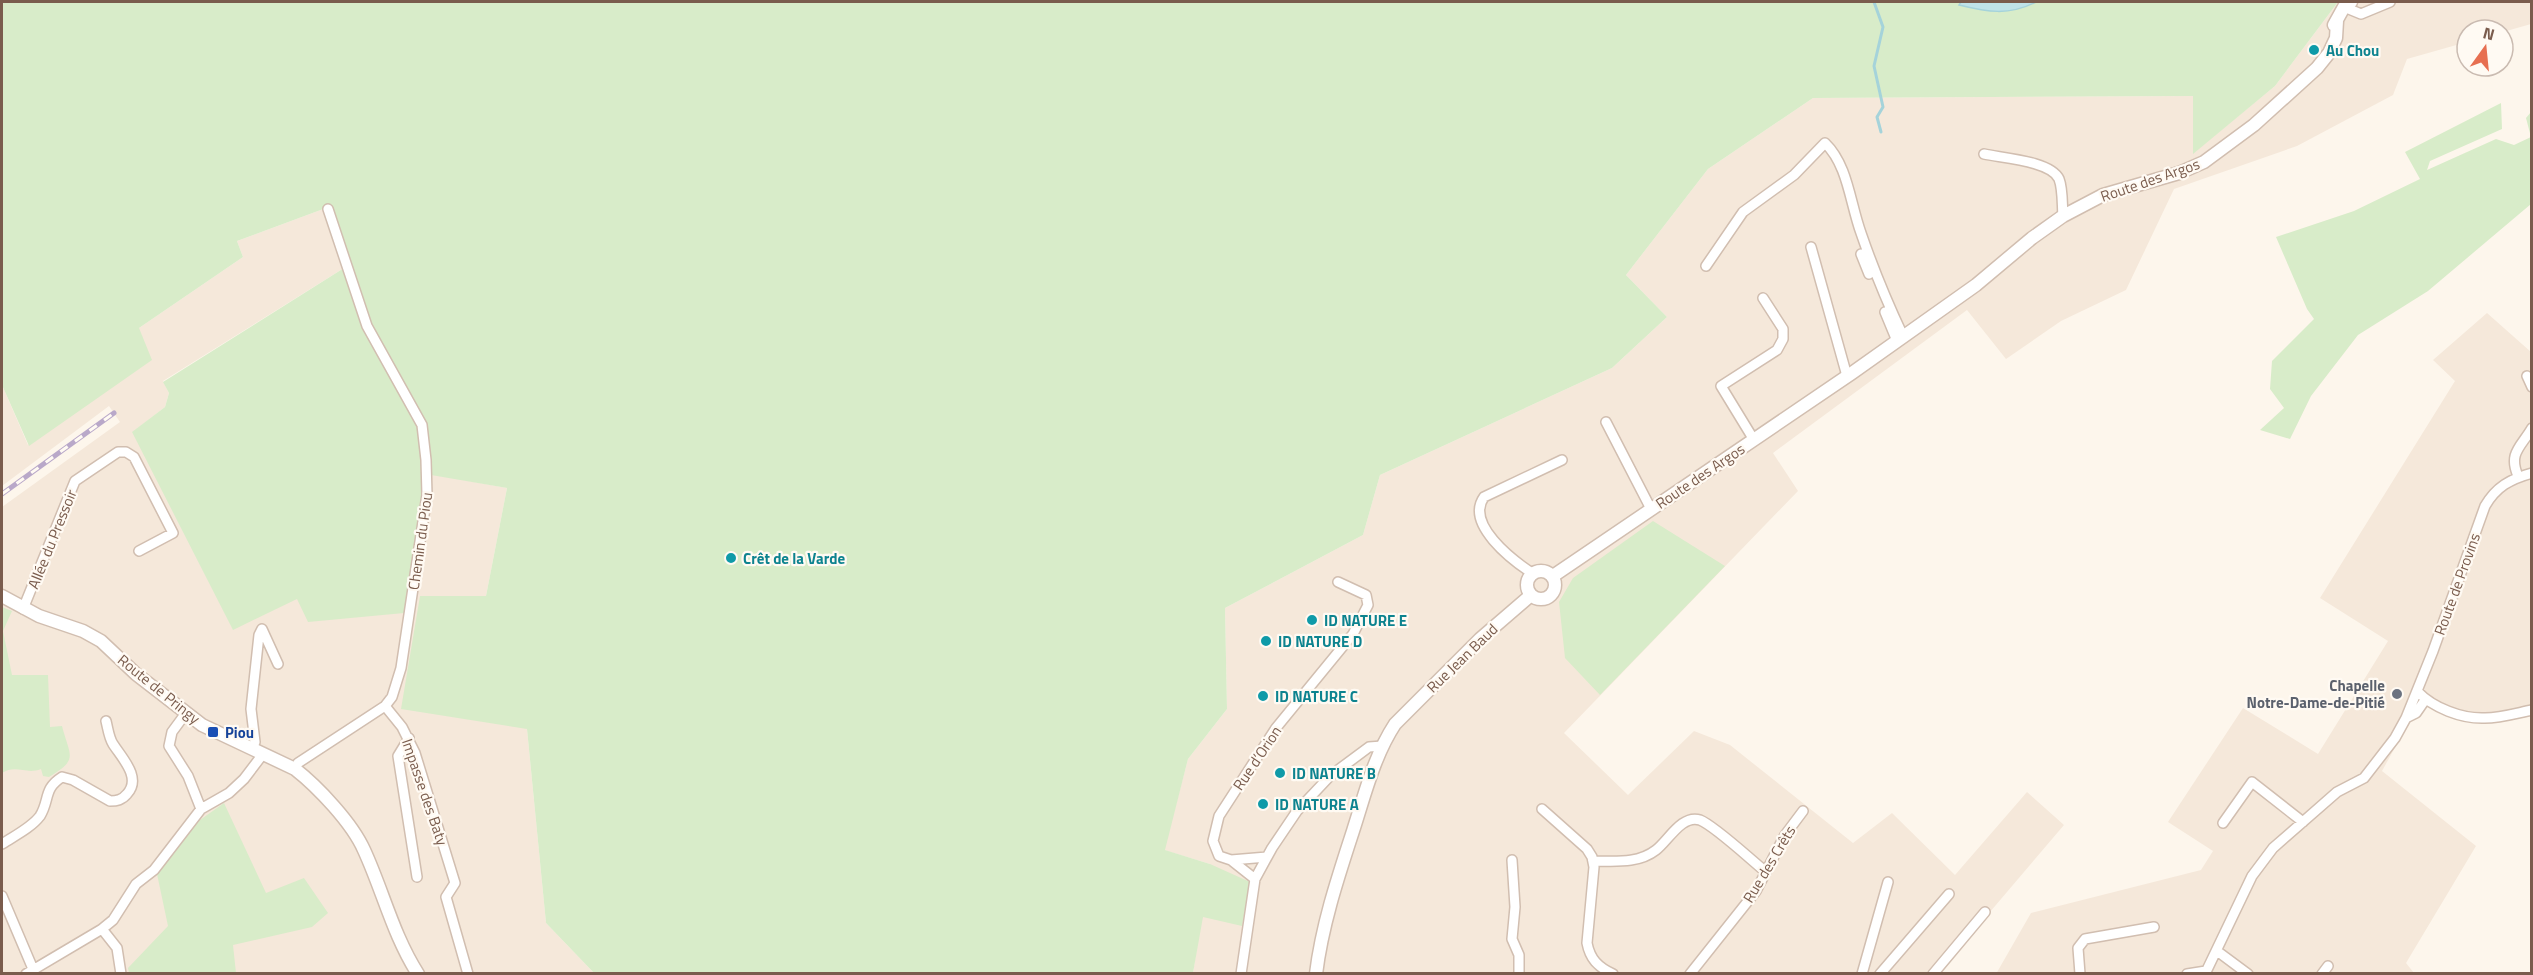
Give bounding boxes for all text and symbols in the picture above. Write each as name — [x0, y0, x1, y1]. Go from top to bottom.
north arrow — [2455, 18, 2515, 78]
text: N — [2480, 20, 2497, 47]
place label: Au Chou — [2326, 39, 2379, 62]
marker: Au Chou — [2307, 43, 2321, 57]
street label: Route des Argos — [2097, 152, 2203, 208]
street label: Route des Argos — [1651, 438, 1749, 514]
street label: Allée du Pressoir — [22, 486, 82, 592]
street label: Chemin du Piou — [402, 491, 438, 591]
street label: Route de Provins — [2428, 530, 2486, 638]
place label: Crêt de la Varde — [743, 547, 846, 570]
marker: Crêt de la Varde — [724, 551, 738, 565]
place label: ID NATURE E — [1324, 609, 1407, 632]
marker: ID NATURE E — [1305, 613, 1319, 627]
street label: Rue Jean Baud — [1421, 618, 1503, 698]
place label: ID NATURE D — [1278, 630, 1362, 653]
marker: ID NATURE D — [1259, 634, 1273, 648]
street label: Route de Pringy — [113, 648, 205, 730]
place label: Chapelle Notre-Dame-de-Pitié — [2247, 674, 2385, 714]
place label: ID NATURE C — [1275, 685, 1358, 708]
marker: Chapelle Notre-Dame-de-Pitié — [2390, 687, 2404, 701]
marker: ID NATURE C — [1256, 689, 1270, 703]
place label: Piou — [225, 721, 254, 744]
street label: Rue d’Orion — [1227, 721, 1287, 795]
marker: Piou — [206, 725, 220, 739]
street label: Impasse des Baty — [396, 736, 454, 848]
place label: ID NATURE B — [1292, 762, 1376, 785]
marker: ID NATURE B — [1273, 766, 1287, 780]
place label: ID NATURE A — [1275, 793, 1359, 816]
marker: ID NATURE A — [1256, 797, 1270, 811]
street label: Rue des Crêts — [1737, 821, 1801, 907]

